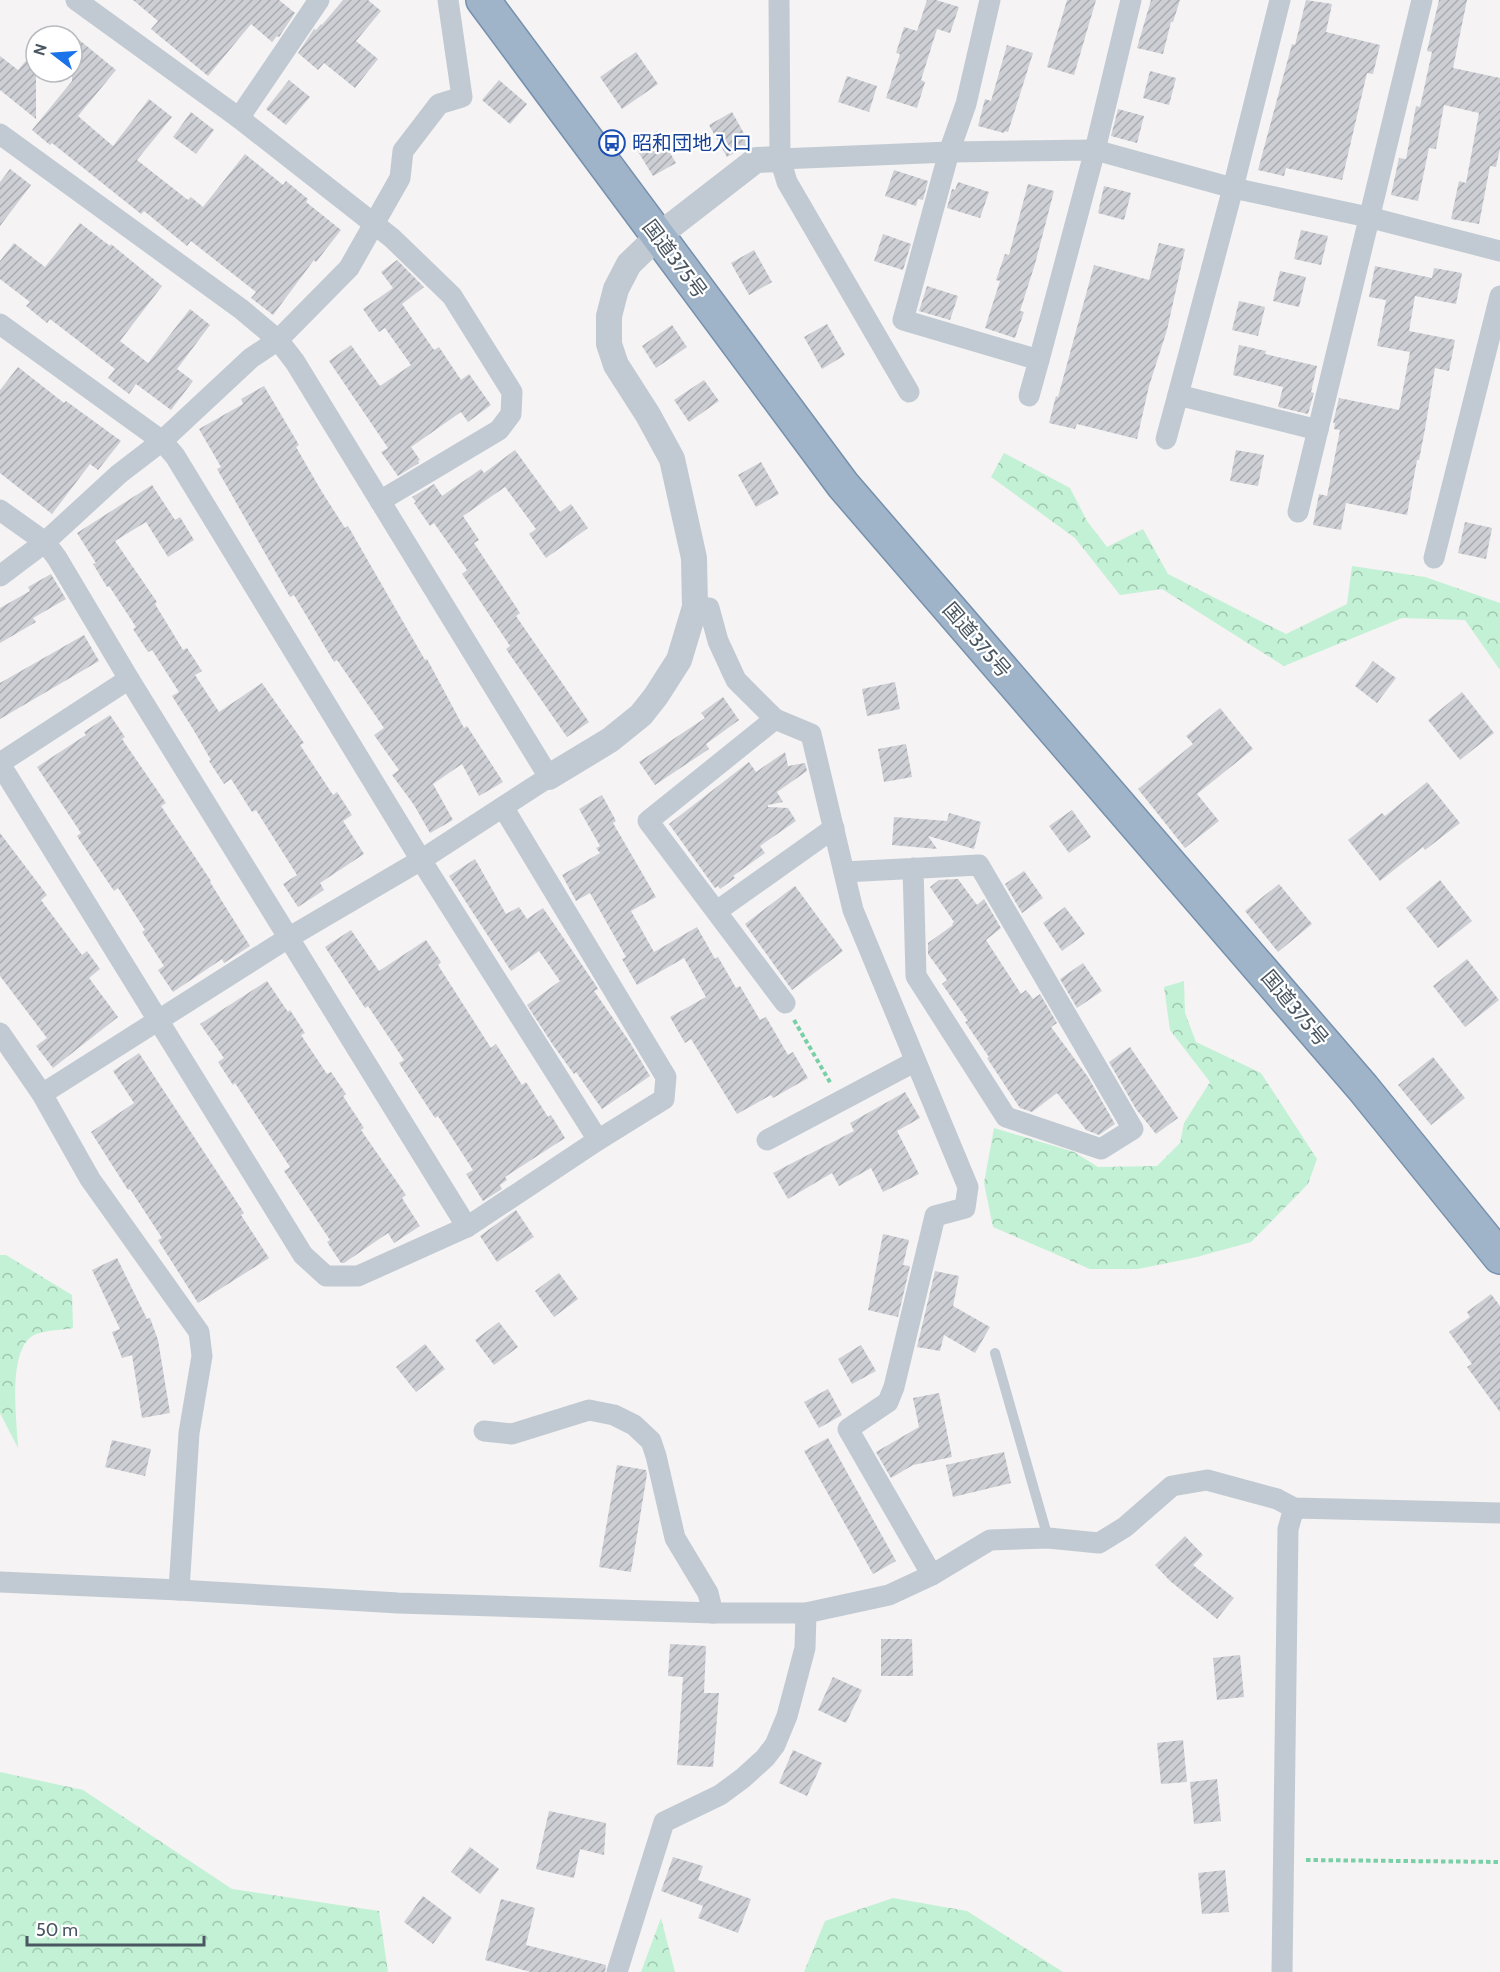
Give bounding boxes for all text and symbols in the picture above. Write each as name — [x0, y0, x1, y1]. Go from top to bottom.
north arrow — [24, 24, 84, 84]
text: N — [29, 42, 51, 58]
bus stop icon: 昭和団地入口 — [597, 128, 627, 158]
place label: 昭和団地入口 — [632, 131, 752, 155]
street label: 国道375号 — [638, 215, 712, 303]
street label: 国道375号 — [938, 598, 1016, 682]
street label: 国道375号 — [1256, 965, 1334, 1051]
scale bar — [27, 1909, 204, 1947]
text: 50 m — [36, 1919, 78, 1941]

